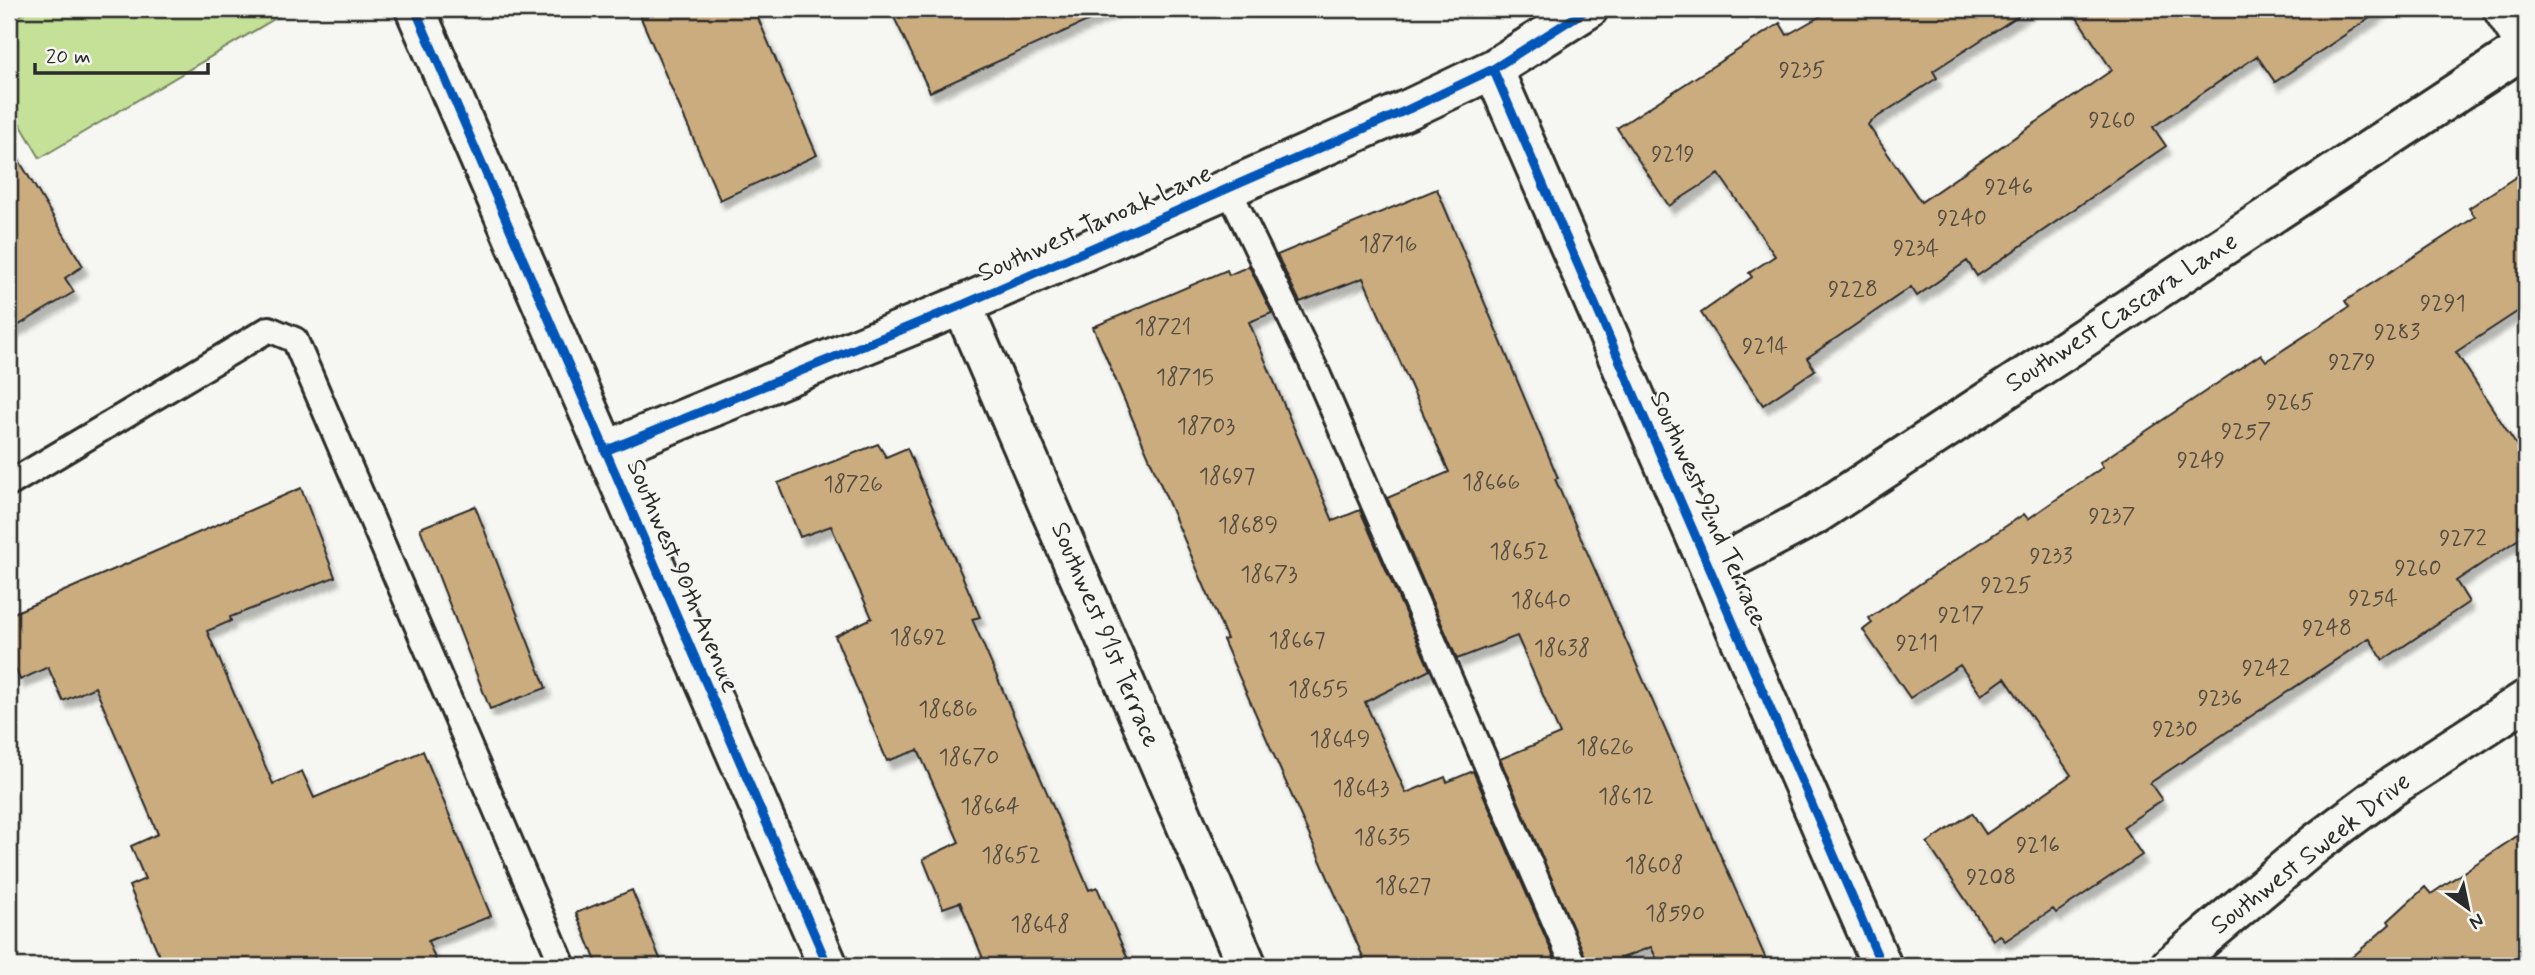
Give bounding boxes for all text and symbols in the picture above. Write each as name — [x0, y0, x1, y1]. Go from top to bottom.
scale bar — [35, 32, 208, 76]
text: 20 m — [46, 43, 91, 71]
house number: 9235 — [1779, 56, 1825, 86]
house number: 9260 — [2088, 106, 2136, 136]
house number: 9219 — [1651, 140, 1695, 170]
street label: Southwest Tanoak Lane — [973, 157, 1217, 291]
house number: 9246 — [1985, 173, 2033, 203]
house number: 9240 — [1937, 204, 1987, 234]
street label: Southwest Cascara Lane — [1999, 225, 2245, 401]
house number: 18716 — [1359, 230, 1417, 260]
house number: 9234 — [1893, 234, 1939, 264]
house number: 9228 — [1828, 275, 1878, 305]
house number: 9291 — [2420, 289, 2466, 319]
house number: 18721 — [1135, 313, 1191, 343]
house number: 9283 — [2374, 318, 2420, 348]
house number: 9214 — [1742, 332, 1788, 362]
house number: 9279 — [2328, 348, 2376, 378]
house number: 18715 — [1156, 363, 1214, 393]
street label: Southwest 92nd Terrace — [1641, 386, 1775, 632]
house number: 9265 — [2266, 388, 2314, 418]
house number: 18703 — [1177, 412, 1235, 442]
house number: 9257 — [2221, 417, 2271, 447]
house number: 9249 — [2177, 446, 2225, 476]
street label: Southwest 90th Avenue — [617, 454, 747, 698]
house number: 18697 — [1199, 462, 1255, 492]
house number: 18666 — [1462, 468, 1520, 498]
house number: 18726 — [823, 470, 883, 500]
house number: 9237 — [2089, 502, 2135, 532]
house number: 18689 — [1218, 511, 1278, 541]
street label: Southwest 91st Terrace — [1042, 517, 1168, 753]
house number: 9272 — [2439, 524, 2487, 554]
house number: 18652 — [1489, 537, 1549, 567]
house number: 9233 — [2029, 542, 2073, 572]
house number: 9260 — [2394, 554, 2442, 584]
house number: 18673 — [1240, 560, 1298, 590]
house number: 9225 — [1981, 571, 2031, 601]
house number: 9254 — [2348, 584, 2398, 614]
house number: 18640 — [1511, 586, 1571, 616]
house number: 9217 — [1938, 601, 1984, 631]
house number: 9248 — [2302, 614, 2352, 644]
house number: 18692 — [889, 623, 947, 653]
house number: 18667 — [1268, 626, 1326, 656]
house number: 9211 — [1896, 629, 1938, 659]
house number: 18638 — [1534, 634, 1590, 664]
house number: 9242 — [2242, 654, 2290, 684]
house number: 18655 — [1288, 675, 1348, 705]
house number: 9236 — [2198, 684, 2242, 714]
house number: 18686 — [918, 695, 978, 725]
house number: 9230 — [2152, 715, 2198, 745]
house number: 18649 — [1310, 725, 1370, 755]
house number: 18626 — [1576, 733, 1634, 763]
house number: 18670 — [939, 743, 999, 773]
street label: Southwest Sweek Drive — [2204, 765, 2418, 943]
house number: 18643 — [1333, 774, 1390, 804]
house number: 18612 — [1598, 782, 1654, 812]
house number: 18664 — [960, 792, 1020, 822]
house number: 18635 — [1354, 823, 1410, 853]
house number: 9216 — [2016, 831, 2060, 861]
house number: 18652 — [981, 841, 1041, 871]
house number: 18608 — [1624, 851, 1684, 881]
house number: 9208 — [1966, 863, 2016, 893]
house number: 18627 — [1375, 872, 1431, 902]
north arrow — [2434, 874, 2504, 944]
house number: 18590 — [1645, 899, 1705, 929]
text: N — [2464, 907, 2489, 935]
house number: 18648 — [1010, 910, 1070, 940]

